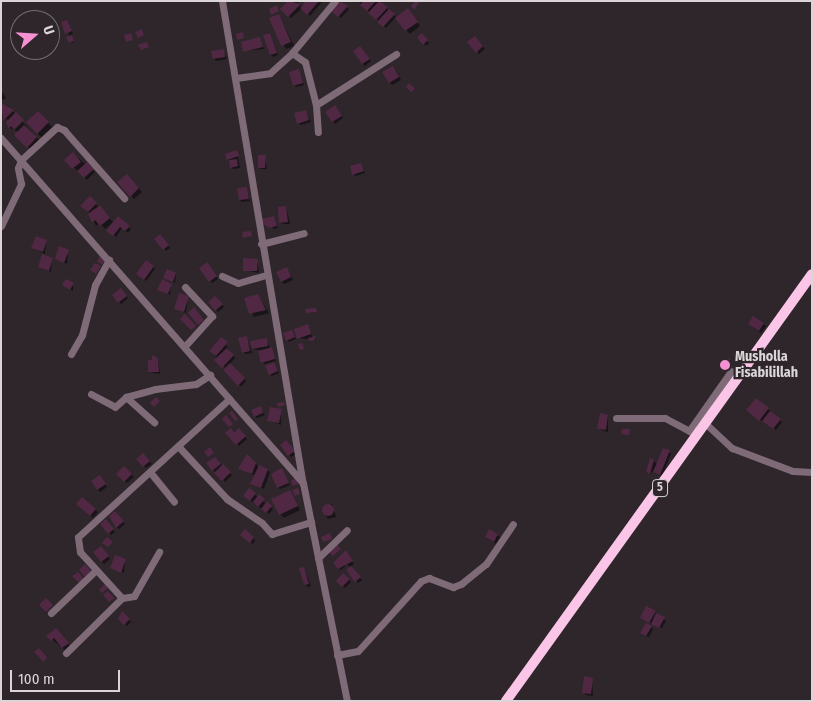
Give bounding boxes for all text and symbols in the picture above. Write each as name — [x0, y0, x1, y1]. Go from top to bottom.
north arrow — [10, 10, 60, 60]
text: U — [39, 24, 58, 37]
place label: Musholla Fisabilillah — [735, 349, 798, 382]
marker: Musholla Fisabilillah — [719, 359, 731, 371]
road number: 5 — [651, 478, 669, 498]
scale bar — [12, 660, 122, 692]
text: 100 m — [18, 670, 55, 688]

